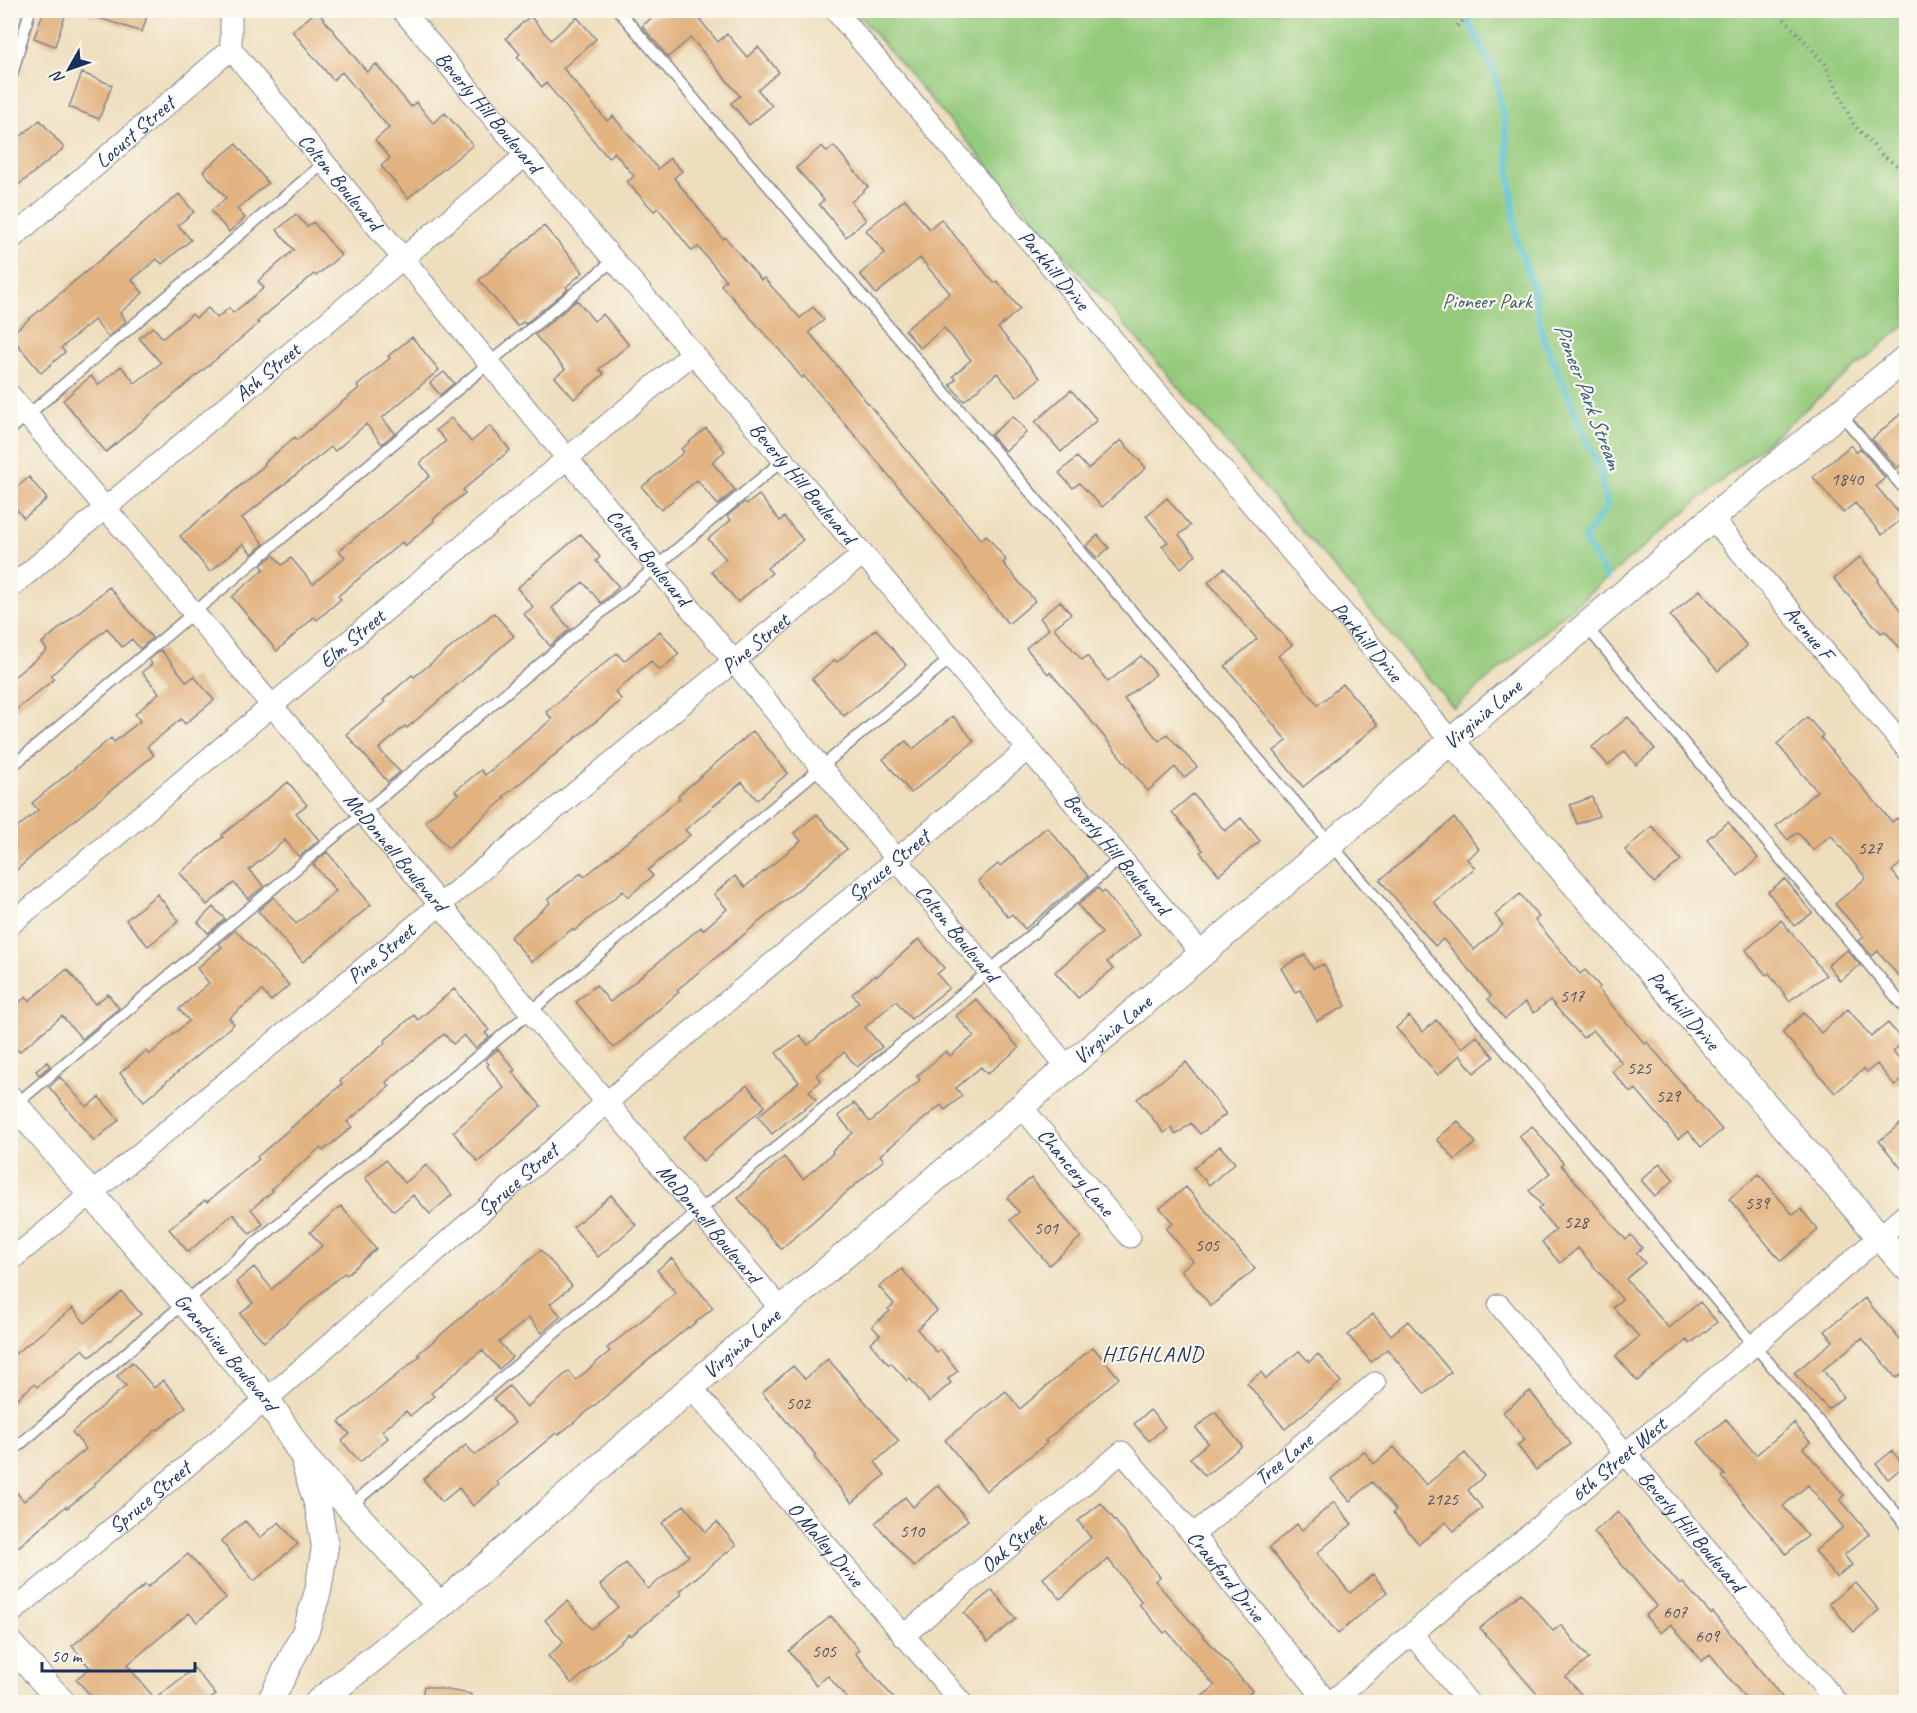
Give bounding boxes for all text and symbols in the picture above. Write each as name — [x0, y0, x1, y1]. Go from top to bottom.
north arrow — [39, 39, 99, 99]
street label: Beverly Hill Boulevard — [430, 46, 550, 181]
text: N — [45, 65, 69, 88]
street label: Locust Street — [90, 89, 182, 174]
street label: Colton Boulevard — [293, 128, 390, 239]
street label: Parkhill Drive — [1013, 225, 1097, 317]
park label: Pioneer Park — [1442, 288, 1534, 314]
water label: Pioneer Park Stream — [1547, 319, 1629, 475]
street label: Ash Street — [229, 336, 307, 407]
street label: Beverly Hill Boulevard — [744, 417, 864, 552]
house number: 1840 — [1831, 468, 1865, 490]
street label: Colton Boulevard — [601, 504, 698, 614]
street label: Parkhill Drive — [1326, 596, 1410, 689]
street label: Avenue F — [1778, 600, 1842, 668]
street label: Elm Street — [314, 602, 392, 674]
street label: Pine Street — [716, 606, 796, 679]
street label: Virginia Lane — [1438, 673, 1528, 755]
street label: McDonnell Boulevard — [338, 787, 455, 919]
street label: Beverly Hill Boulevard — [1058, 788, 1178, 923]
street label: Spruce Street — [842, 822, 937, 908]
house number: 527 — [1858, 837, 1883, 859]
street label: Colton Boulevard — [910, 879, 1007, 990]
street label: Pine Street — [342, 916, 422, 989]
street label: Parkhill Drive — [1643, 965, 1727, 1057]
house number: 517 — [1560, 985, 1585, 1007]
street label: Virginia Lane — [1068, 988, 1158, 1070]
house number: 525 — [1627, 1057, 1652, 1079]
house number: 529 — [1656, 1085, 1682, 1107]
street label: Chancery Lane — [1032, 1123, 1122, 1223]
street label: Spruce Street — [472, 1136, 566, 1222]
street label: McDonnell Boulevard — [651, 1159, 768, 1291]
house number: 539 — [1745, 1192, 1771, 1214]
house number: 528 — [1564, 1211, 1590, 1233]
house number: 501 — [1034, 1217, 1059, 1239]
house number: 505 — [1195, 1234, 1220, 1256]
street label: Grandview Boulevard — [169, 1288, 285, 1418]
street label: Virginia Lane — [697, 1302, 787, 1384]
district label: HIGHLAND — [1102, 1340, 1205, 1368]
house number: 502 — [786, 1392, 812, 1414]
street label: 6th Street West — [1565, 1410, 1673, 1507]
street label: Tree Lane — [1249, 1426, 1320, 1491]
street label: Spruce Street — [103, 1454, 198, 1539]
street label: Beverly Hill Boulevard — [1633, 1465, 1753, 1600]
house number: 2125 — [1426, 1488, 1459, 1510]
street label: O Malley Drive — [782, 1496, 871, 1594]
street label: Oak Street — [975, 1507, 1053, 1578]
house number: 510 — [900, 1520, 926, 1542]
street label: Crawford Drive — [1182, 1525, 1272, 1629]
house number: 607 — [1663, 1601, 1688, 1623]
house number: 609 — [1695, 1625, 1721, 1647]
scale bar — [42, 1635, 195, 1673]
house number: 505 — [812, 1640, 837, 1662]
text: 50 m — [51, 1645, 84, 1667]

